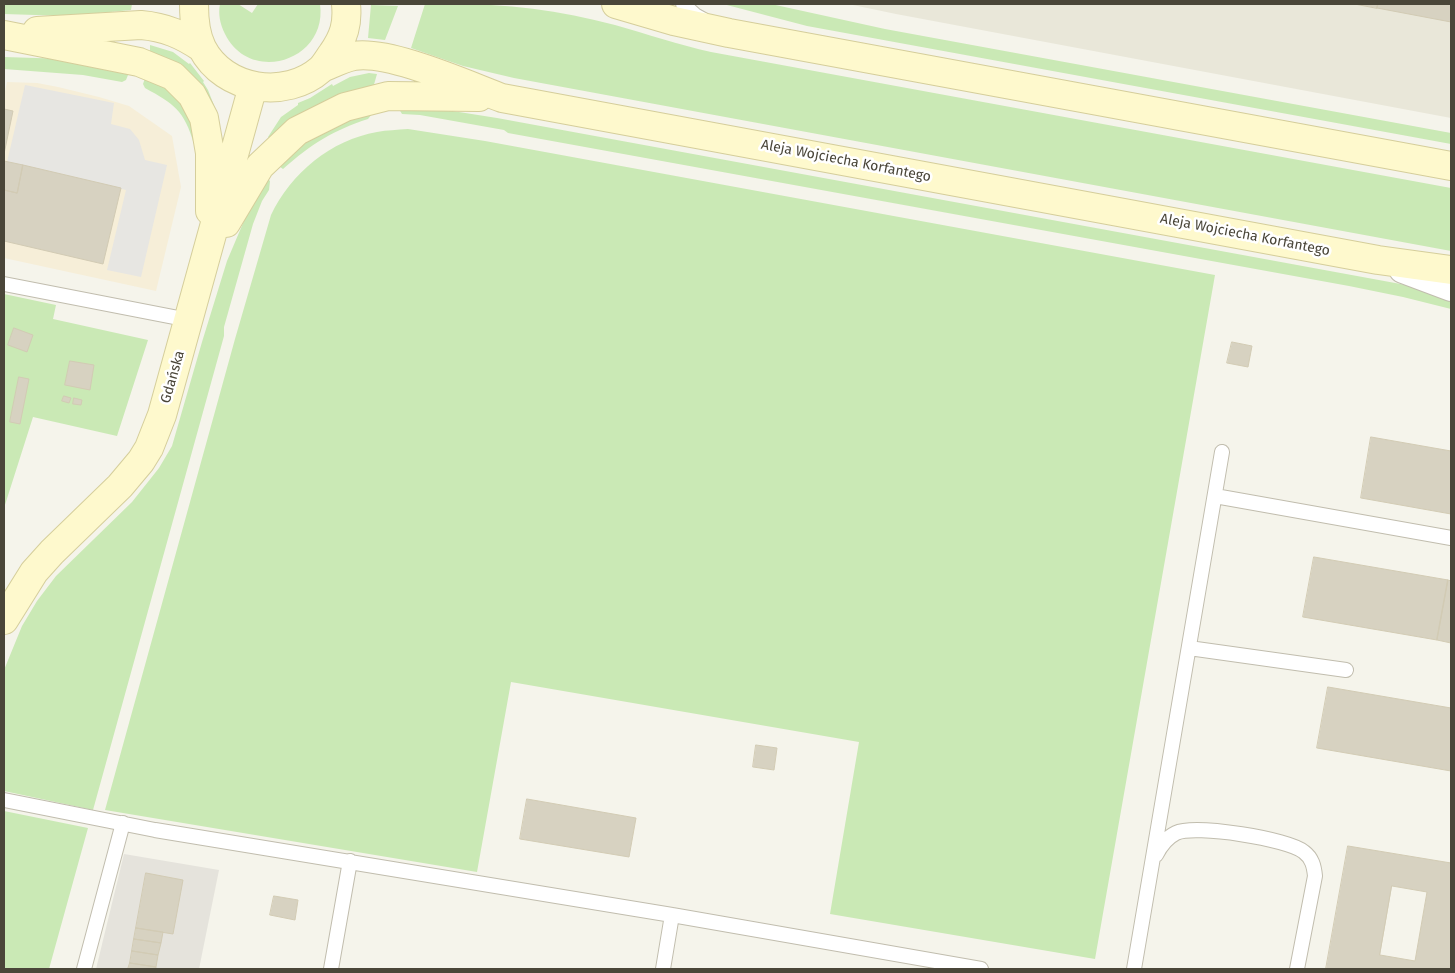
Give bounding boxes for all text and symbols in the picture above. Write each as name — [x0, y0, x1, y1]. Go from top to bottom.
street label: Aleja Wojciecha Korfantego — [760, 136, 932, 186]
street label: Aleja Wojciecha Korfantego — [1159, 210, 1331, 260]
street label: Gdańska — [157, 349, 189, 405]

